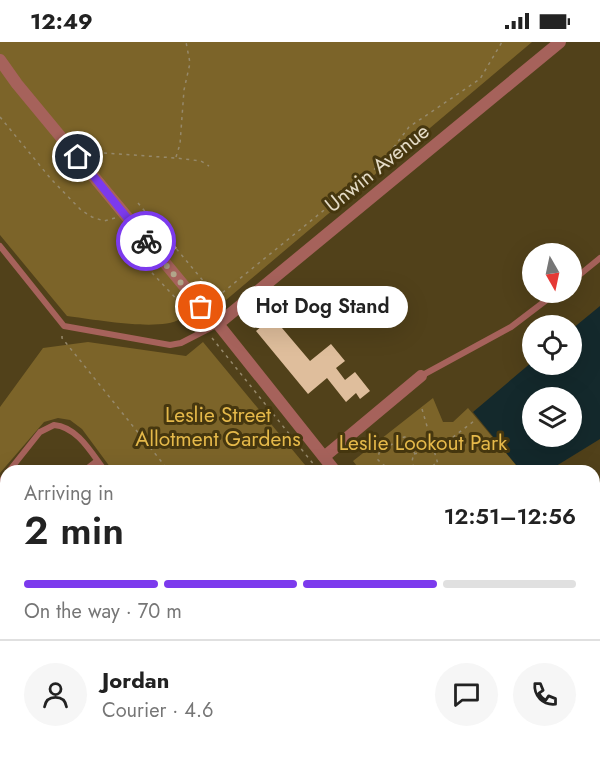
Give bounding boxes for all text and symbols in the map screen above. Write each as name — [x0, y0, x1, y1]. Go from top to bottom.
text: 12:49 — [30, 5, 93, 37]
street label: Unwin Avenue — [318, 116, 436, 219]
pin — [52, 131, 103, 182]
icon: home — [61, 140, 94, 173]
courier — [116, 211, 176, 271]
icon: bike — [130, 225, 163, 258]
north arrow — [522, 243, 582, 303]
map controls — [522, 243, 582, 447]
pin — [175, 281, 226, 332]
callout: Hot Dog Stand — [237, 286, 408, 328]
icon: bag — [184, 290, 217, 323]
text: Hot Dog Stand — [255, 292, 390, 321]
button: locate — [522, 315, 582, 375]
button: layers — [522, 387, 582, 447]
park label: Leslie Street Allotment Gardens — [135, 400, 301, 454]
park label: Leslie Lookout Park — [339, 428, 508, 458]
text: Arriving in — [24, 479, 114, 508]
text: 12:51–12:56 — [444, 500, 576, 532]
text: 2 min — [24, 502, 124, 559]
text: On the way · 70 m — [24, 597, 182, 626]
button: person — [24, 663, 87, 726]
button: chat — [435, 663, 498, 726]
button: phone — [513, 663, 576, 726]
text: Jordan — [102, 664, 169, 696]
text: Courier · 4.6 — [102, 696, 214, 725]

